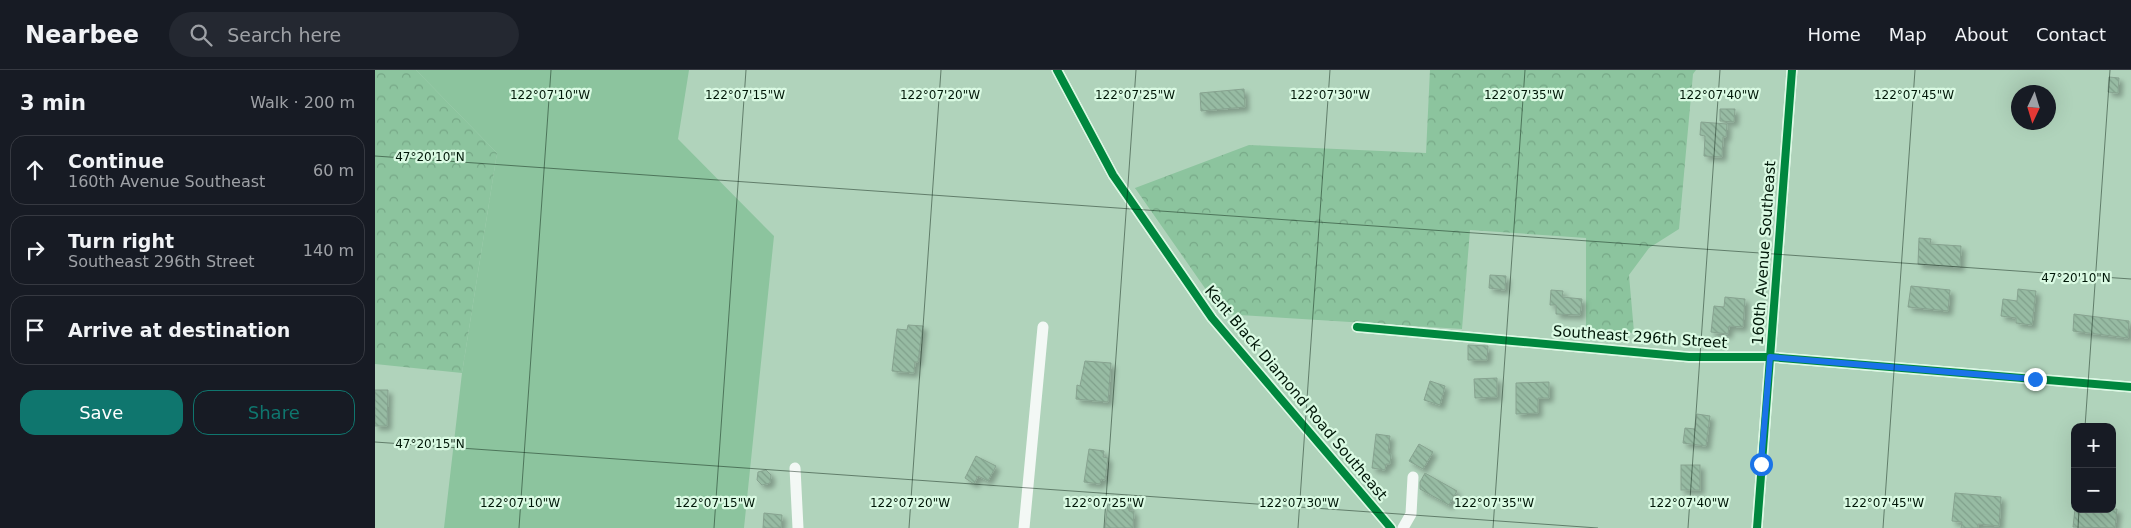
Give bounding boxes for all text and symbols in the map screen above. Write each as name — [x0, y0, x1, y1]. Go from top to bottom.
search box — [169, 12, 519, 57]
text: Nearbee — [25, 21, 139, 49]
icon: search — [187, 21, 215, 49]
text: Search here — [227, 24, 341, 46]
text: Home — [1808, 24, 1861, 45]
text: Map — [1889, 24, 1927, 45]
text: About — [1955, 24, 2008, 45]
text: Contact — [2036, 24, 2106, 45]
north arrow — [2011, 85, 2056, 130]
text: 122°07'10"W — [510, 88, 590, 102]
text: 122°07'15"W — [705, 88, 785, 102]
text: 122°07'20"W — [900, 88, 980, 102]
text: 122°07'25"W — [1095, 88, 1175, 102]
text: 122°07'30"W — [1290, 88, 1370, 102]
text: 122°07'35"W — [1484, 88, 1564, 102]
text: 122°07'40"W — [1679, 88, 1759, 102]
text: 122°07'45"W — [1874, 88, 1954, 102]
text: 3 min — [20, 91, 86, 115]
text: Walk · 200 m — [250, 93, 355, 112]
text: Continue — [68, 150, 164, 172]
text: 47°20'10"N — [395, 150, 465, 164]
icon: ahead — [21, 156, 49, 184]
street label: 160th Avenue Southeast — [1749, 160, 1779, 346]
text: 60 m — [313, 161, 354, 180]
text: 160th Avenue Southeast — [68, 172, 265, 191]
text: Turn right — [68, 230, 174, 252]
icon: right — [21, 236, 49, 264]
text: 140 m — [303, 241, 354, 260]
text: Southeast 296th Street — [68, 252, 255, 271]
text: 47°20'10"N — [2041, 271, 2111, 285]
street label: Kent Black Diamond Road Southeast — [1201, 282, 1391, 504]
icon: arrive — [21, 316, 49, 344]
text: Arrive at destination — [68, 319, 290, 341]
street label: Southeast 296th Street — [1552, 322, 1728, 352]
route end — [2024, 368, 2047, 391]
button: Save — [20, 390, 183, 435]
button: Share — [193, 390, 355, 435]
map controls — [2071, 423, 2116, 513]
button: + — [2071, 423, 2116, 468]
text: 47°20'15"N — [395, 437, 465, 451]
route start — [1750, 453, 1773, 476]
button: − — [2071, 468, 2116, 513]
text: 122°07'10"W — [480, 496, 560, 510]
text: 122°07'15"W — [675, 496, 755, 510]
text: 122°07'20"W — [870, 496, 950, 510]
text: 122°07'25"W — [1064, 496, 1144, 510]
text: 122°07'30"W — [1259, 496, 1339, 510]
text: 122°07'35"W — [1454, 496, 1534, 510]
text: 122°07'40"W — [1649, 496, 1729, 510]
text: 122°07'45"W — [1844, 496, 1924, 510]

